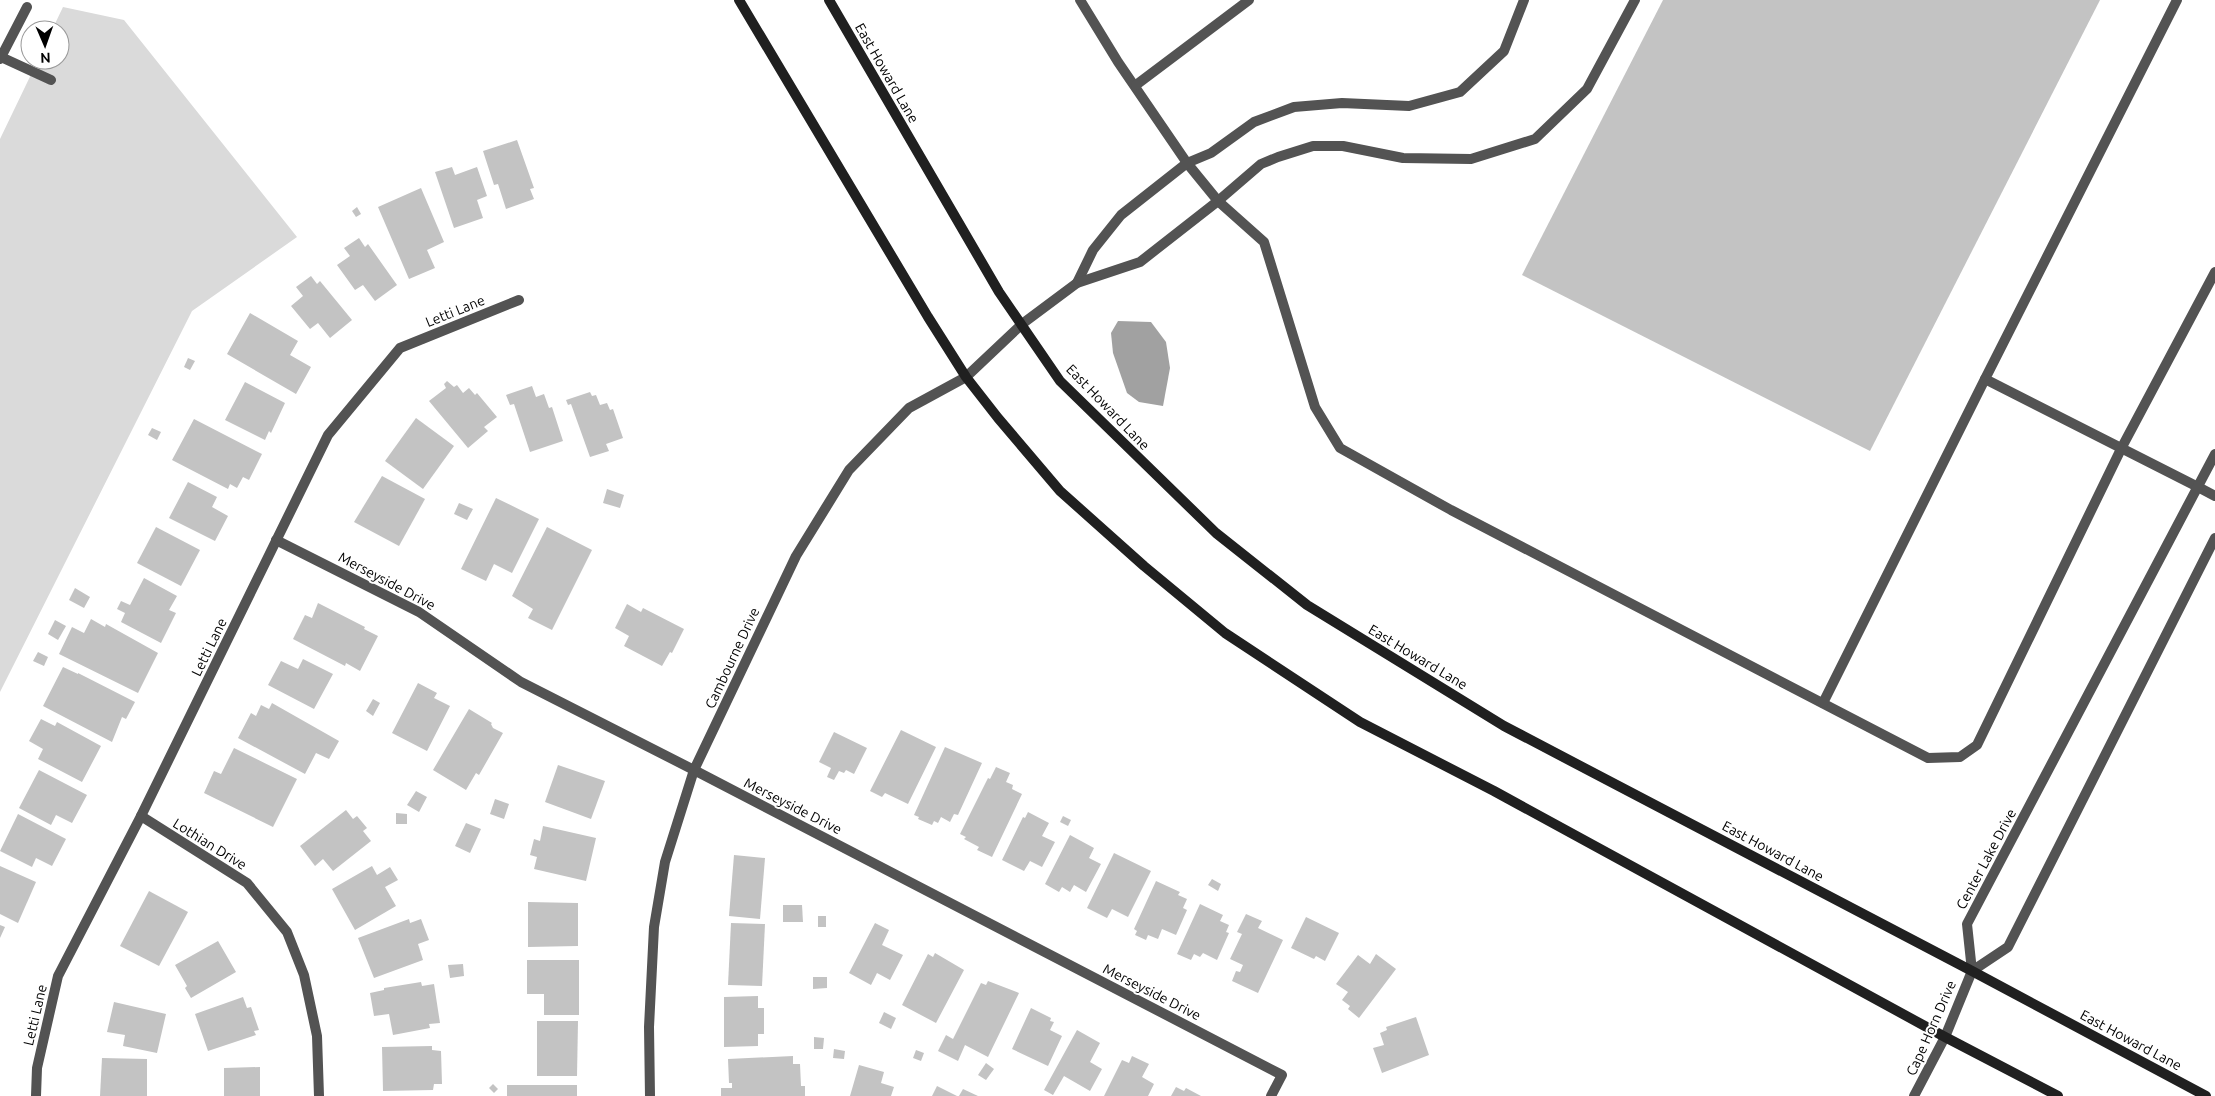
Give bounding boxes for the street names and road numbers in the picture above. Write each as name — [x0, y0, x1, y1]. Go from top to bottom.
street label: East Howard Lane — [852, 20, 922, 126]
street label: Letti Lane — [423, 292, 487, 330]
street label: East Howard Lane — [1063, 361, 1153, 453]
street label: Merseyside Drive — [336, 549, 438, 613]
street label: Cambourne Drive — [702, 605, 762, 711]
street label: Letti Lane — [188, 615, 230, 679]
street label: East Howard Lane — [1366, 621, 1470, 693]
street label: Merseyside Drive — [741, 774, 845, 838]
street label: Center Lake Drive — [1953, 806, 2019, 912]
street label: Lothian Drive — [170, 815, 250, 873]
street label: East Howard Lane — [1720, 818, 1826, 884]
street label: Merseyside Drive — [1100, 960, 1204, 1024]
street label: Cape Horn Drive — [1903, 978, 1959, 1078]
street label: Letti Lane — [20, 983, 50, 1047]
street label: East Howard Lane — [2078, 1007, 2184, 1073]

